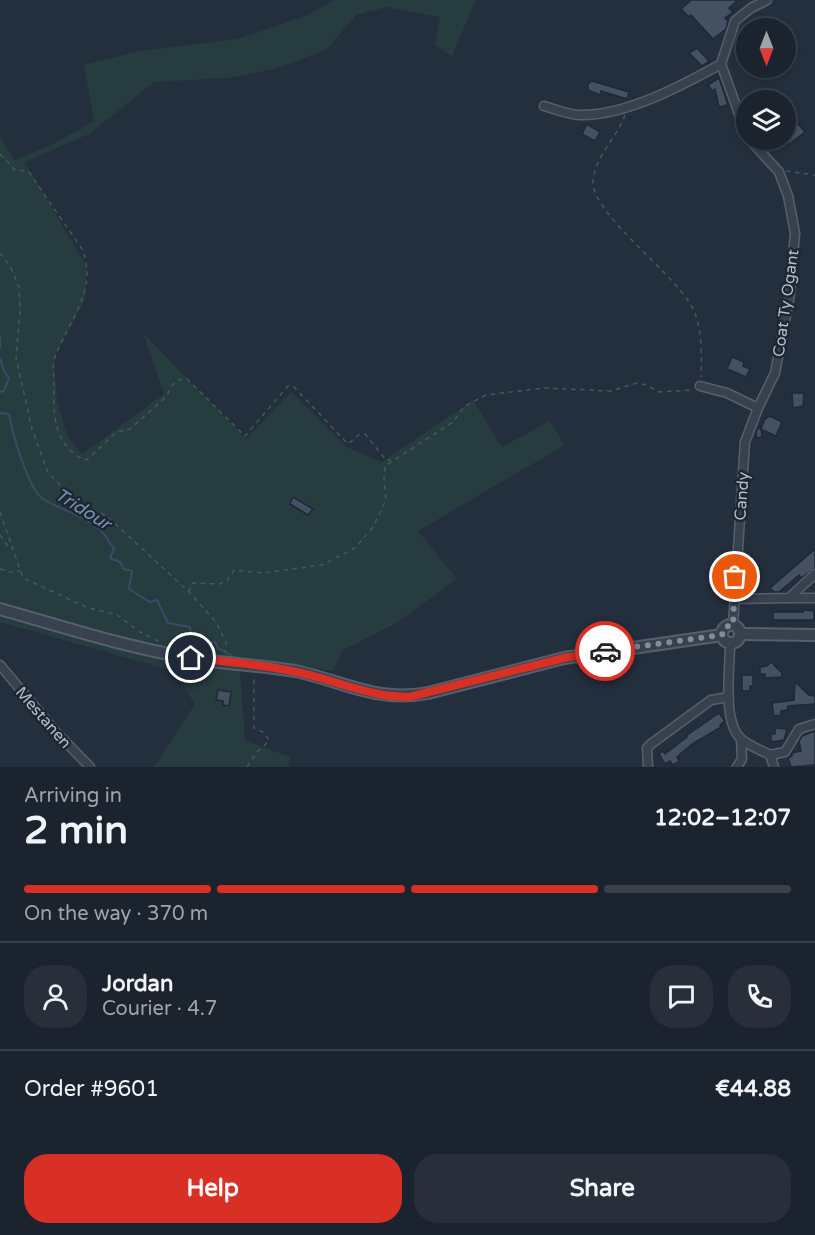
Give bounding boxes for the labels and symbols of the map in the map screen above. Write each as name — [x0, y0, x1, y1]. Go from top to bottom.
north arrow — [736, 18, 796, 78]
street label: Coat Ty Ogant — [769, 248, 803, 358]
street label: Candy — [730, 471, 754, 521]
water label: Tridour — [51, 483, 117, 536]
pin — [709, 551, 760, 602]
courier — [575, 621, 635, 681]
pin — [165, 632, 216, 683]
street label: Mestanen — [11, 683, 76, 753]

